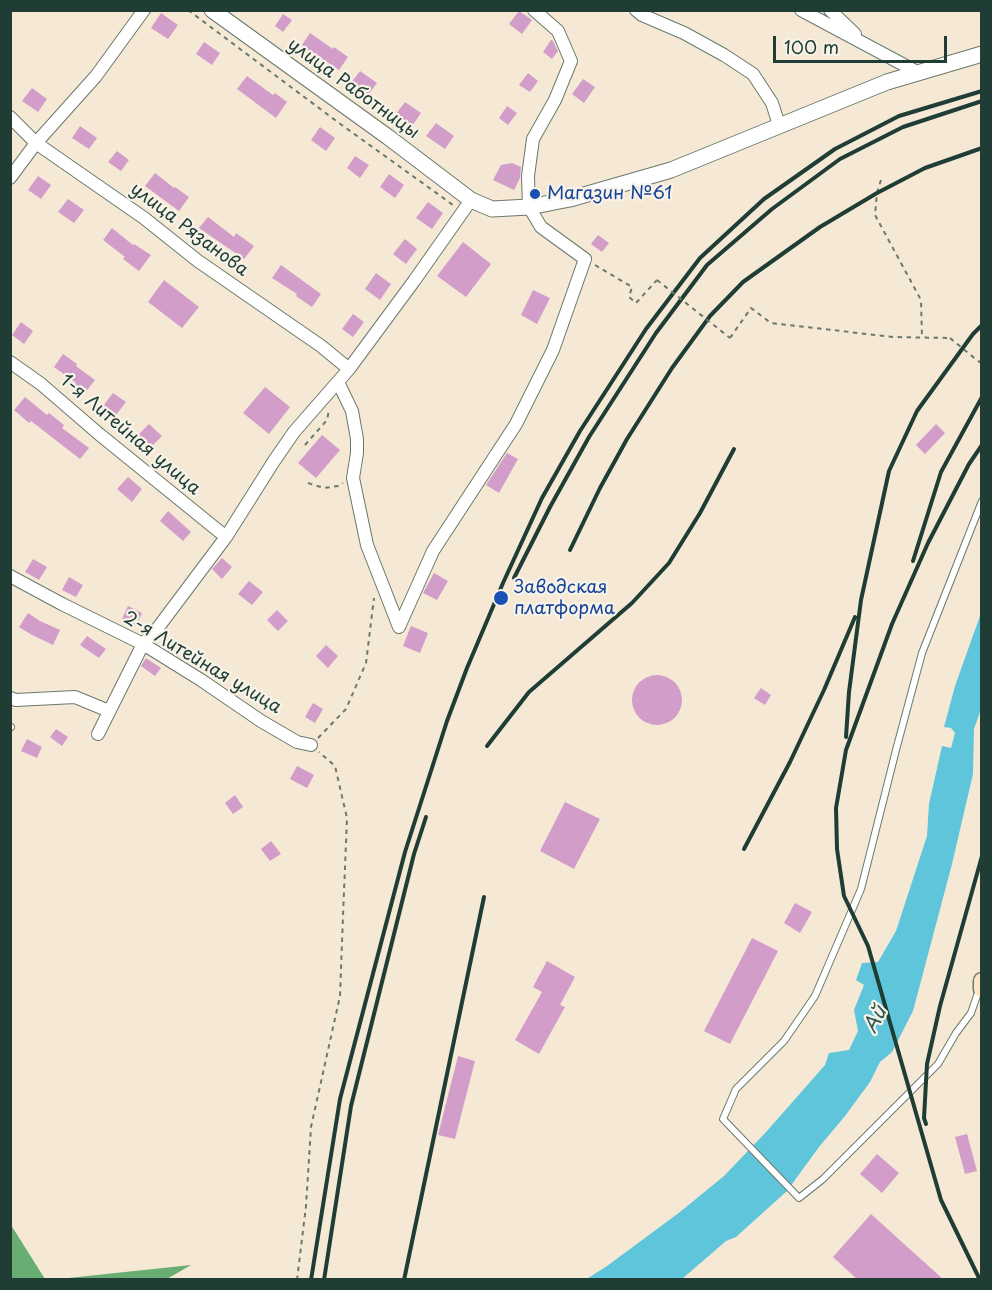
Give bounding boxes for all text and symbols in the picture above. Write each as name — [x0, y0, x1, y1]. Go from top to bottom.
scale bar — [776, 24, 950, 62]
text: 100 m — [784, 33, 839, 60]
street label: улица Работницы — [283, 34, 423, 144]
street label: улица Рязанова — [126, 179, 252, 281]
place label: Магазин №61 — [547, 183, 672, 205]
marker: Магазин №61 — [528, 187, 542, 201]
street label: 1-я Литейная улица — [56, 370, 204, 500]
place label: Заводская платформа — [514, 577, 615, 620]
marker: Заводская платформа — [492, 589, 510, 607]
street label: 2-я Литейная улица — [119, 607, 285, 719]
water label: Ай — [859, 1002, 893, 1038]

